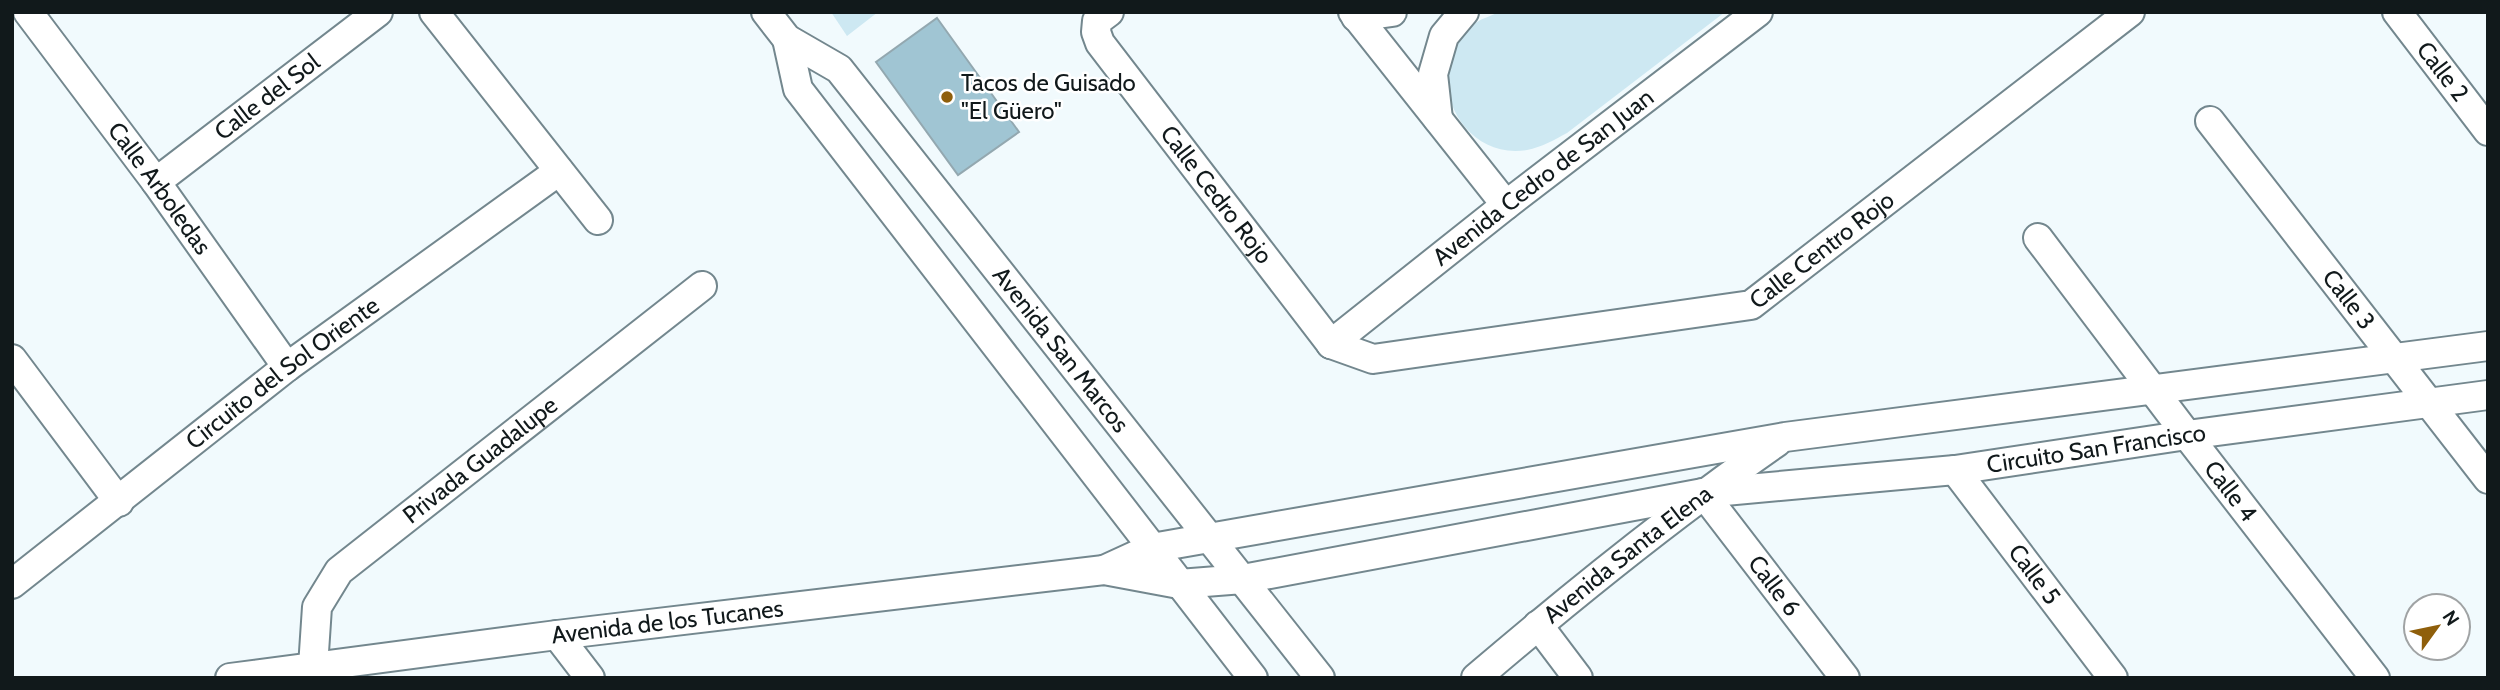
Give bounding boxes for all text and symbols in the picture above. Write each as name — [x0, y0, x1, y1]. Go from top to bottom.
street label: Calle 2 — [2411, 36, 2475, 107]
street label: Calle del Sol — [208, 47, 325, 146]
place label: Tacos de Guisado "El Güero" — [961, 68, 1136, 125]
street label: Avenida Cedro de San Juan — [1427, 82, 1659, 271]
marker: Tacos de Guisado "El Güero" — [939, 89, 955, 105]
street label: Calle Arboledas — [102, 116, 218, 260]
street label: Calle Cedro Rojo — [1155, 119, 1279, 269]
street label: Calle Centro Rojo — [1744, 185, 1900, 315]
street label: Avenida San Marcos — [987, 261, 1135, 438]
street label: Calle 3 — [2317, 263, 2381, 335]
street label: Circuito del Sol Oriente — [180, 290, 385, 455]
street label: Privada Guadalupe — [397, 390, 563, 529]
street label: Circuito San Francisco — [1985, 418, 2207, 479]
street label: Calle 4 — [2198, 455, 2264, 527]
street label: Avenida Santa Elena — [1537, 478, 1718, 629]
street label: Calle 5 — [2002, 538, 2067, 610]
street label: Calle 6 — [1742, 549, 1807, 622]
north arrow — [2402, 592, 2472, 662]
street label: Avenida de los Tucanes — [550, 593, 785, 650]
text: N — [2438, 606, 2464, 630]

